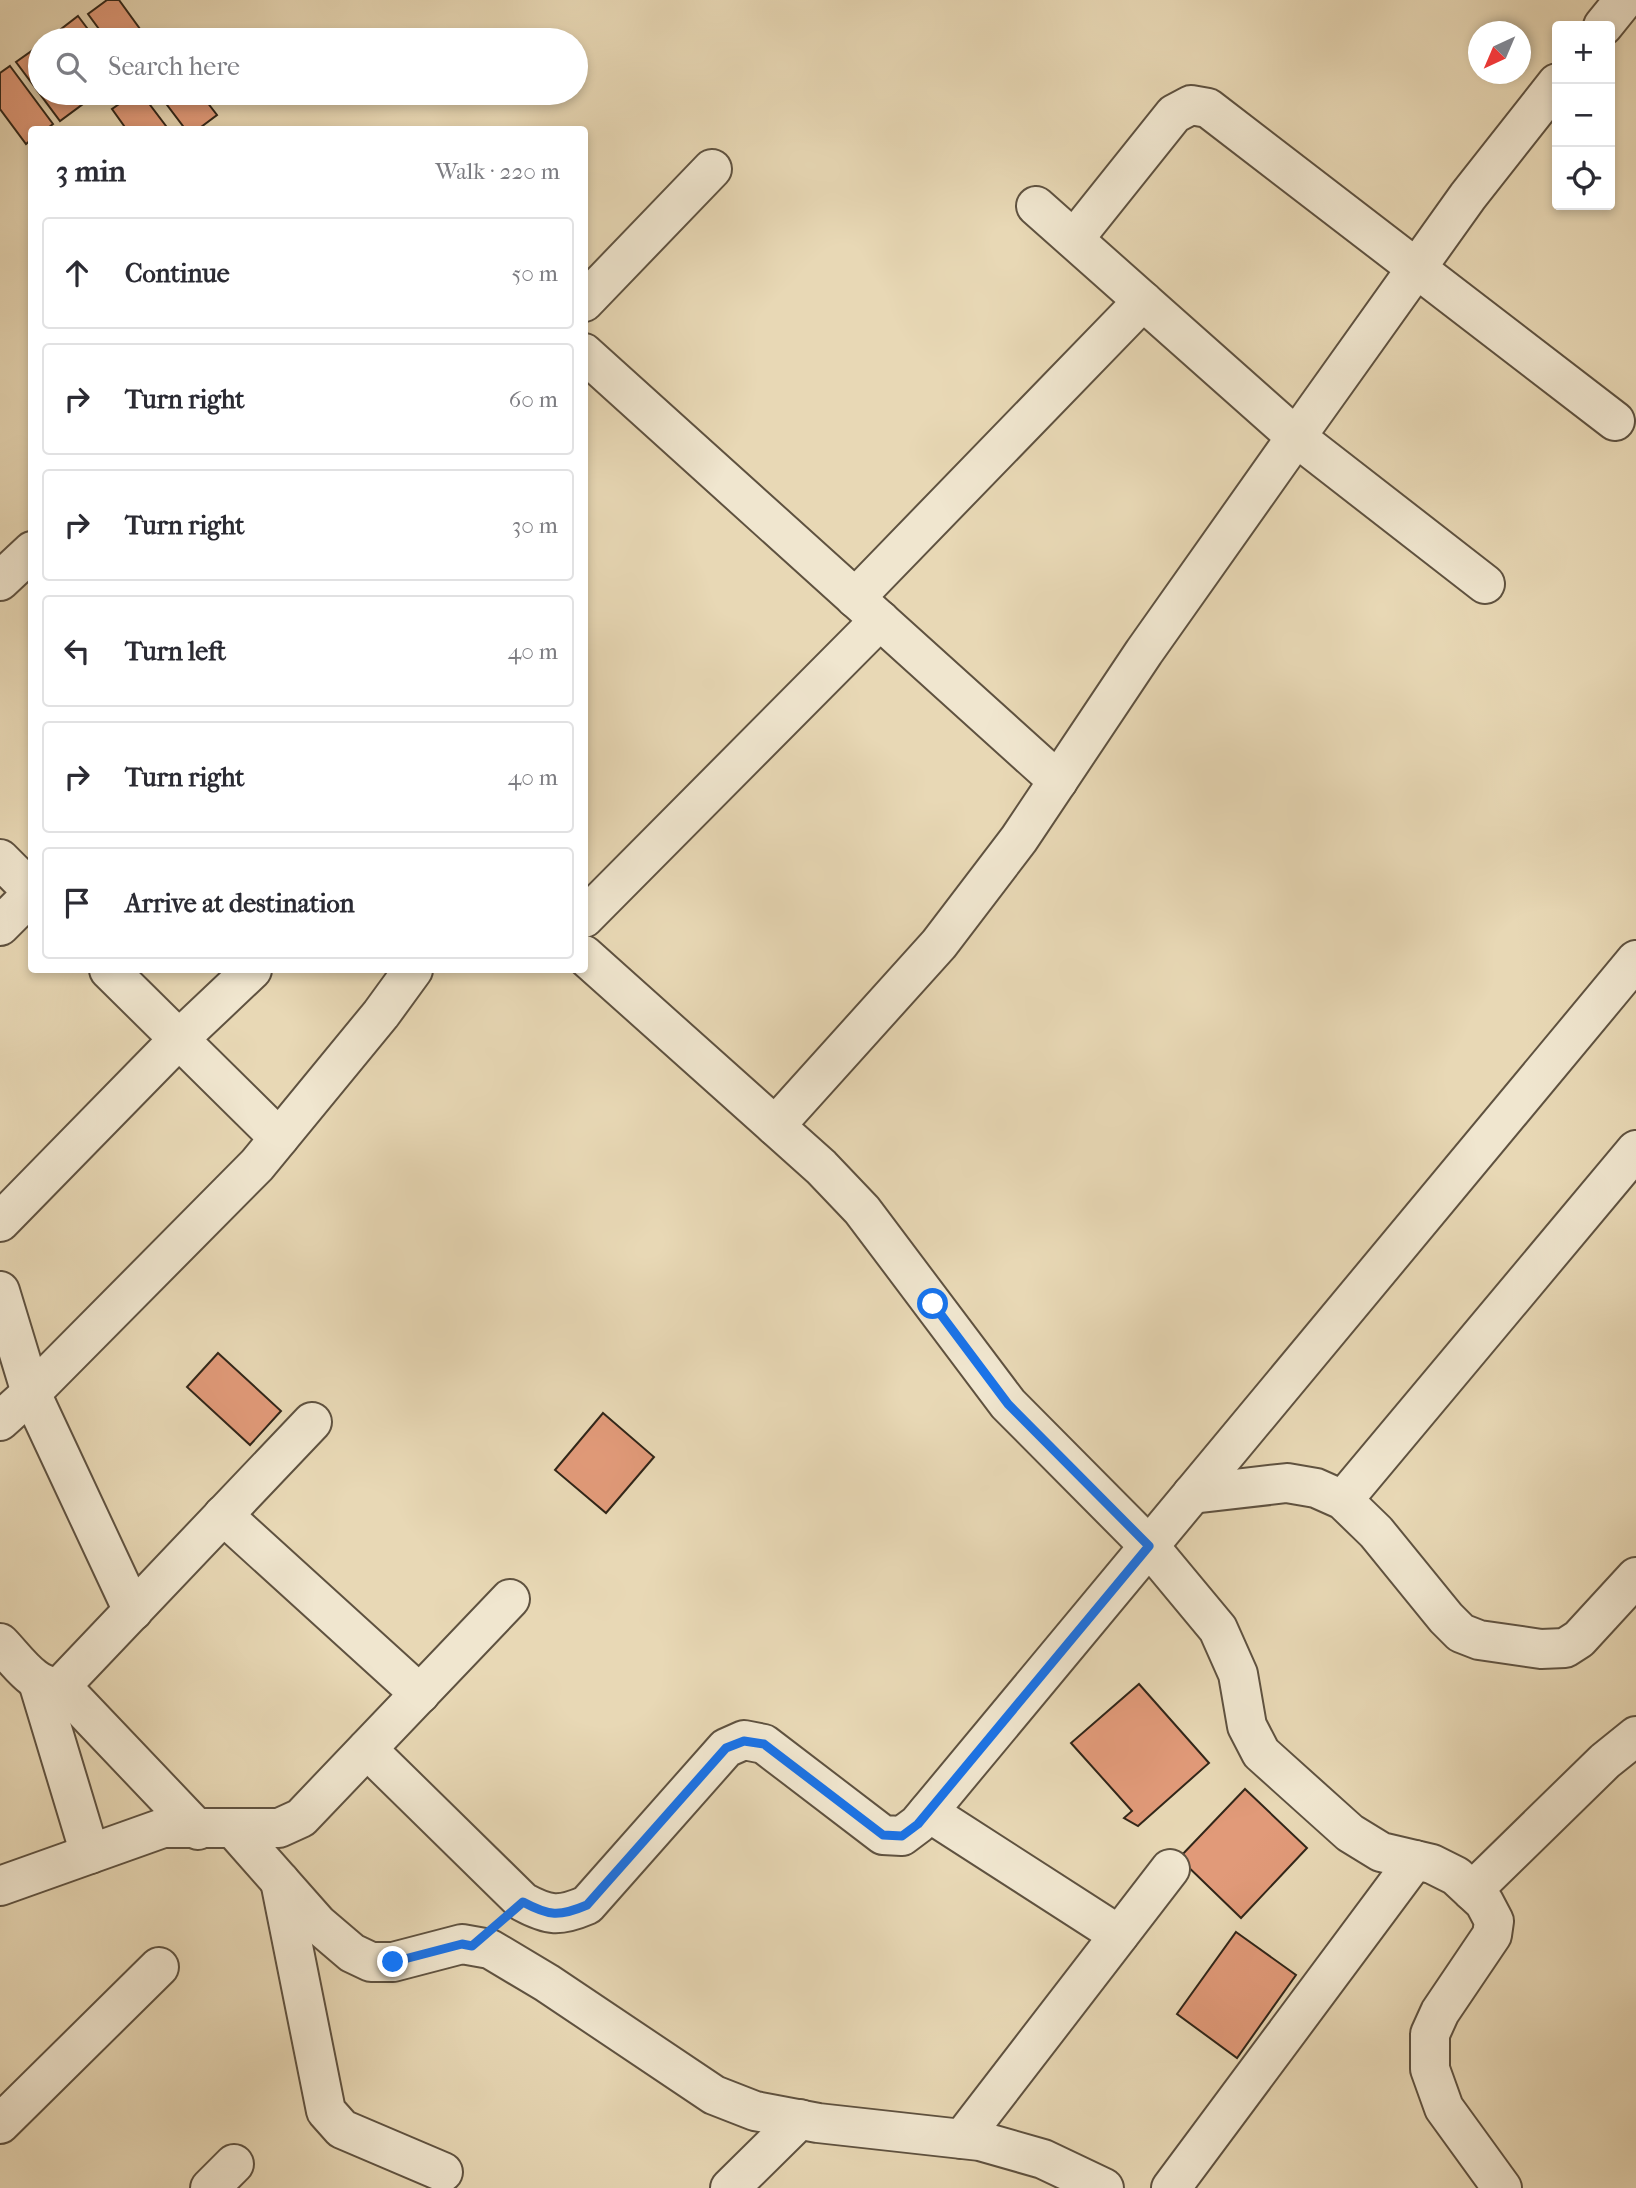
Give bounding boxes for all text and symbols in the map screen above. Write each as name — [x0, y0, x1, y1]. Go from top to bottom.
north arrow — [1468, 21, 1531, 84]
map controls — [1552, 21, 1615, 210]
button: + — [1552, 21, 1615, 84]
search box — [28, 28, 588, 105]
icon: search — [52, 48, 90, 86]
text: Search here — [108, 51, 240, 82]
button: − — [1552, 84, 1615, 147]
button: locate — [1552, 147, 1615, 210]
text: 3 min — [56, 154, 126, 189]
text: Walk · 220 m — [435, 158, 560, 185]
icon: ahead — [58, 254, 96, 292]
text: Continue — [125, 258, 230, 289]
text: 50 m — [511, 260, 558, 287]
icon: right — [58, 380, 96, 418]
text: Turn right — [125, 384, 245, 415]
text: 60 m — [509, 386, 558, 413]
icon: right — [58, 506, 96, 544]
text: Turn right — [125, 510, 245, 541]
text: 30 m — [512, 512, 558, 539]
icon: left — [58, 632, 96, 670]
text: Turn left — [125, 636, 226, 667]
text: 40 m — [508, 638, 558, 665]
icon: right — [58, 758, 96, 796]
text: Turn right — [125, 762, 245, 793]
text: 40 m — [508, 764, 558, 791]
icon: arrive — [58, 884, 96, 922]
text: Arrive at destination — [125, 888, 355, 919]
route start — [917, 1288, 948, 1319]
route end — [377, 1946, 408, 1977]

